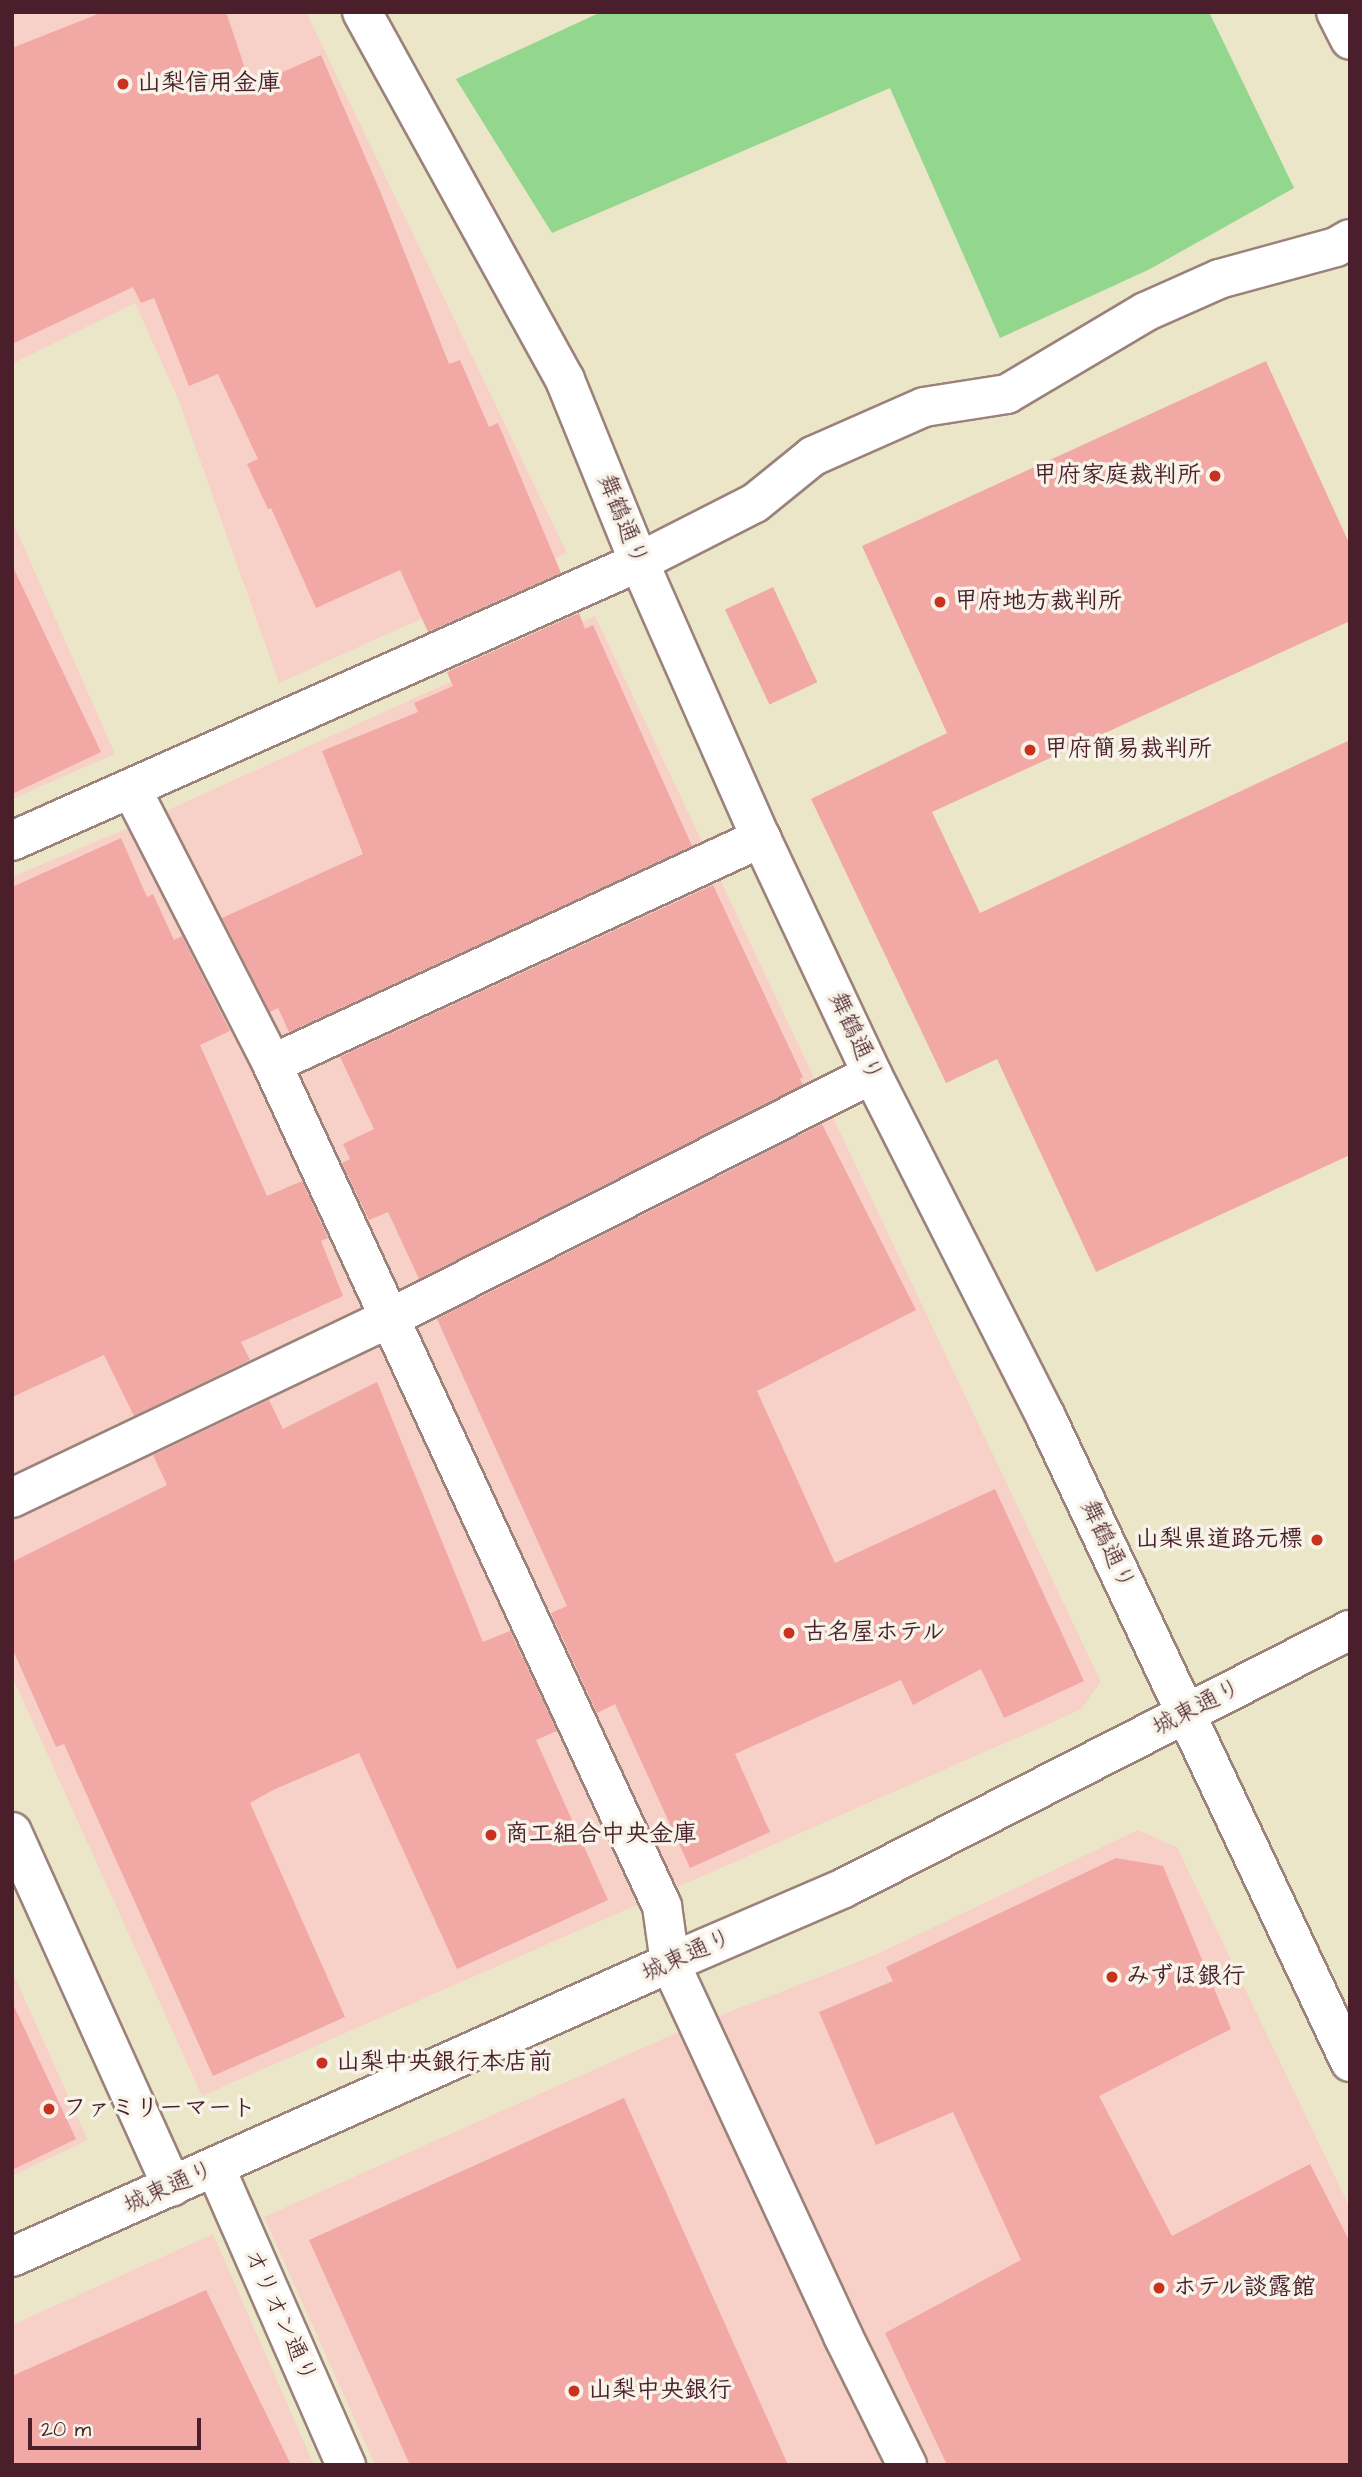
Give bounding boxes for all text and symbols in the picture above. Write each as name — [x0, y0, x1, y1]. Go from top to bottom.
place label: 山梨信用金庫 — [137, 70, 281, 98]
marker: 山梨信用金庫 — [115, 76, 131, 92]
place label: 甲府家庭裁判所 — [1033, 462, 1201, 490]
marker: 甲府家庭裁判所 — [1207, 468, 1223, 484]
street label: 舞鶴通り — [591, 470, 653, 570]
place label: 甲府地方裁判所 — [954, 588, 1122, 616]
marker: 甲府地方裁判所 — [932, 594, 948, 610]
place label: 甲府簡易裁判所 — [1044, 736, 1212, 764]
marker: 甲府簡易裁判所 — [1022, 742, 1038, 758]
street label: 舞鶴通り — [822, 987, 888, 1087]
street label: 舞鶴通り — [1074, 1495, 1140, 1595]
place label: 山梨県道路元標 — [1135, 1526, 1303, 1554]
marker: 山梨県道路元標 — [1309, 1532, 1325, 1548]
place label: 古名屋ホテル — [803, 1619, 947, 1647]
marker: 古名屋ホテル — [781, 1625, 797, 1641]
street label: 城東通り — [1148, 1673, 1246, 1743]
place label: 商工組合中央金庫 — [505, 1821, 697, 1849]
marker: 商工組合中央金庫 — [483, 1827, 499, 1843]
street label: 城東通り — [637, 1923, 737, 1989]
place label: みずほ銀行 — [1126, 1963, 1246, 1991]
marker: みずほ銀行 — [1104, 1969, 1120, 1985]
place label: 山梨中央銀行本店前 — [336, 2049, 552, 2077]
marker: 山梨中央銀行本店前 — [314, 2055, 330, 2071]
place label: ファミリーマート — [63, 2095, 255, 2123]
marker: ファミリーマート — [41, 2101, 57, 2117]
street label: 城東通り — [119, 2155, 219, 2221]
street label: オリオン通り — [238, 2244, 322, 2388]
place label: ホテル談露館 — [1173, 2274, 1317, 2302]
marker: ホテル談露館 — [1151, 2280, 1167, 2296]
place label: 山梨中央銀行 — [588, 2377, 732, 2405]
marker: 山梨中央銀行 — [566, 2383, 582, 2399]
scale bar — [32, 2404, 205, 2448]
text: 20 m — [41, 2415, 91, 2444]

